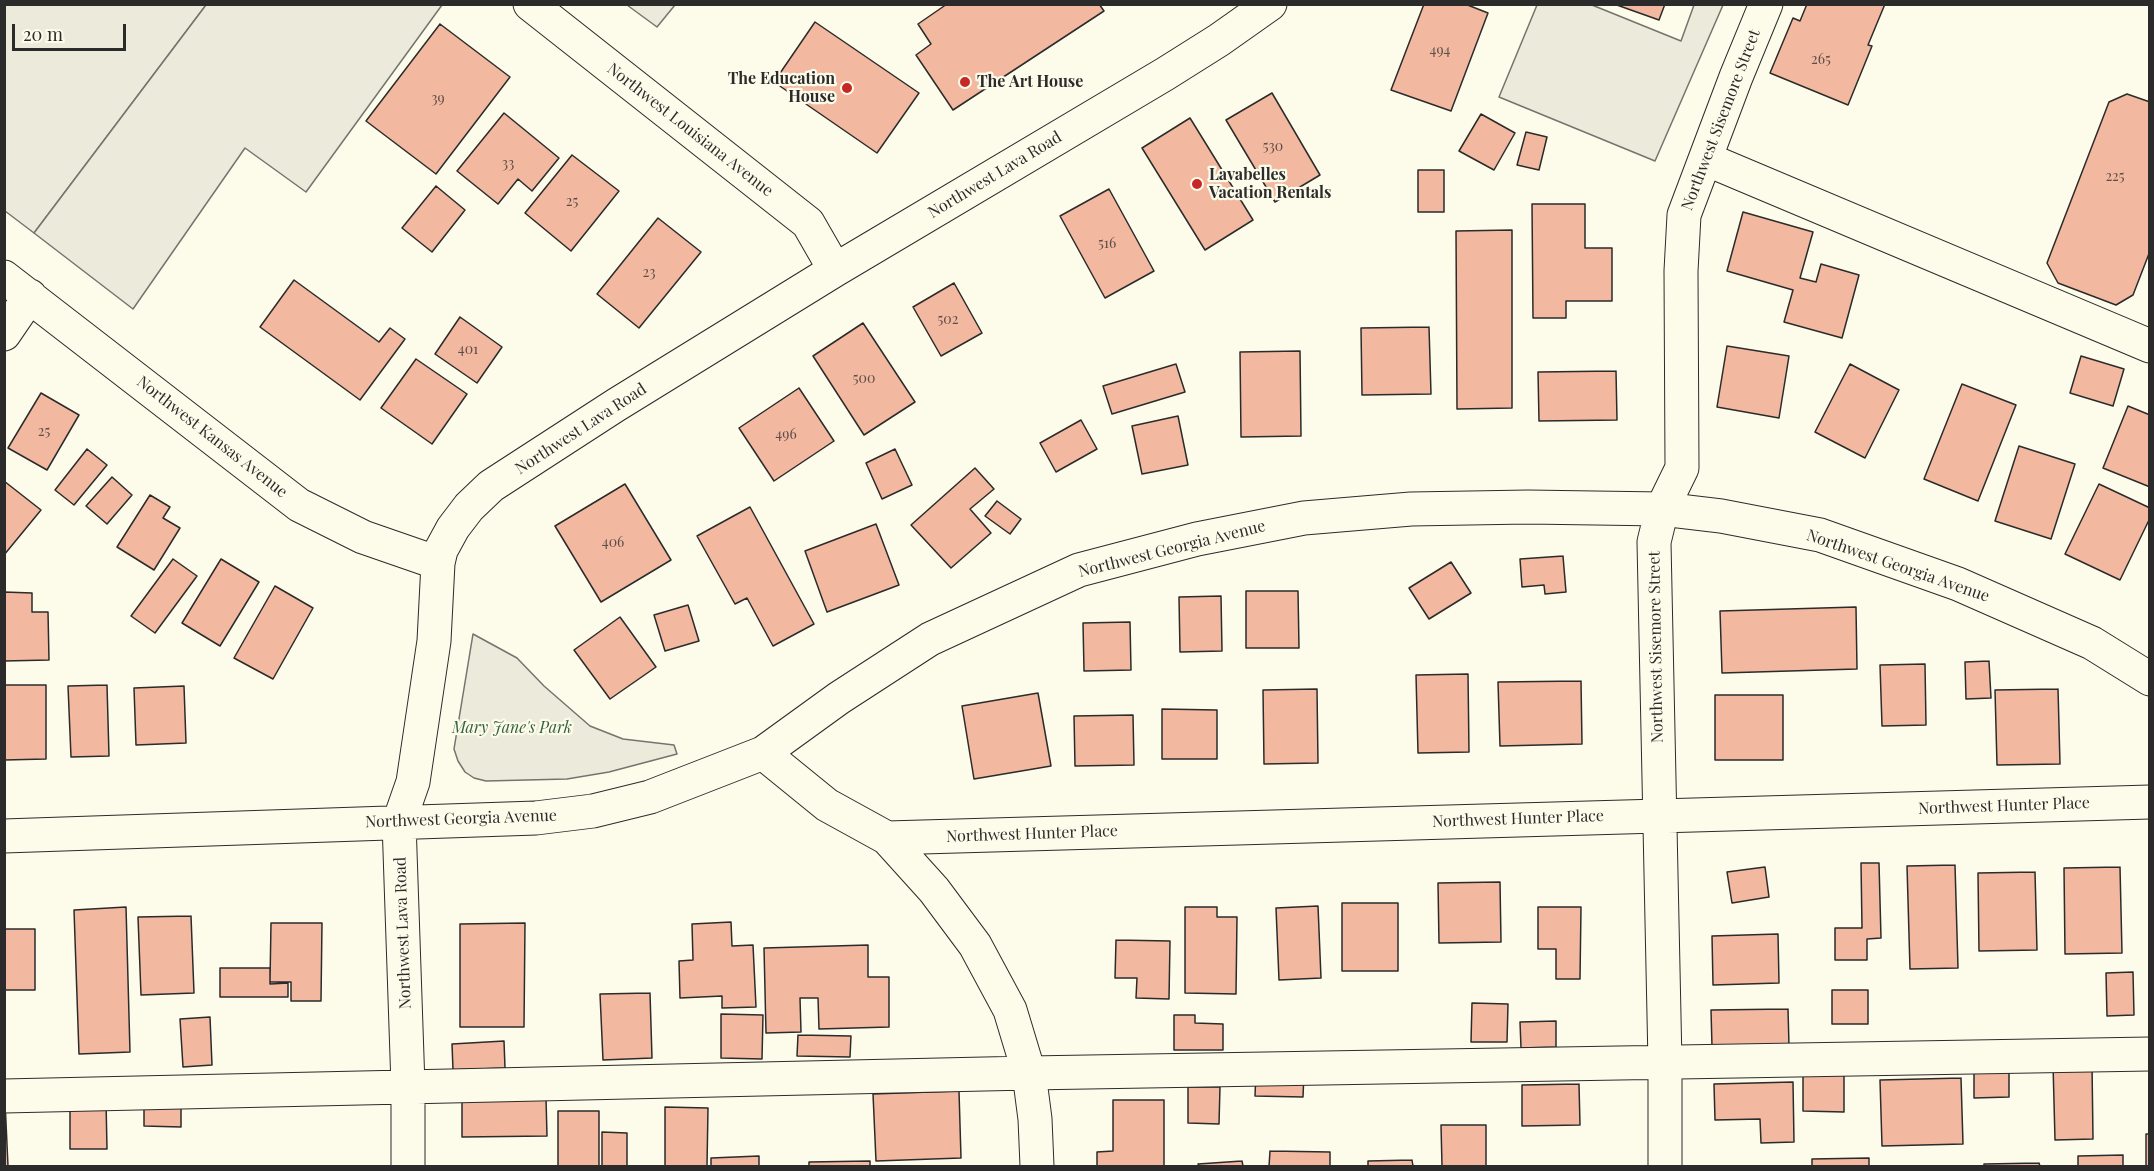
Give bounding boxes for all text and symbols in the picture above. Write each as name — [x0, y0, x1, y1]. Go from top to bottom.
scale bar — [15, 12, 129, 50]
text: 20 m — [23, 22, 63, 46]
street label: Northwest Sisemore Street — [1678, 27, 1764, 213]
house number: 494 — [1430, 43, 1450, 59]
house number: 265 — [1811, 52, 1831, 68]
street label: Northwest Louisiana Avenue — [603, 59, 777, 201]
place label: The Education House — [728, 69, 835, 107]
place label: The Art House — [977, 72, 1083, 92]
marker: The Art House — [958, 75, 972, 89]
marker: The Education House — [840, 81, 854, 95]
house number: 39 — [431, 91, 445, 107]
street label: Northwest Lava Road — [925, 128, 1065, 222]
house number: 530 — [1263, 139, 1283, 155]
house number: 33 — [502, 156, 514, 172]
place label: Lavabelles Vacation Rentals — [1209, 165, 1331, 203]
house number: 225 — [2105, 169, 2125, 185]
marker: Lavabelles Vacation Rentals — [1190, 177, 1204, 191]
house number: 25 — [566, 194, 578, 210]
house number: 516 — [1098, 236, 1116, 252]
house number: 23 — [642, 265, 656, 281]
house number: 502 — [938, 312, 958, 328]
house number: 401 — [458, 342, 478, 358]
house number: 500 — [853, 371, 875, 387]
street label: Northwest Kansas Avenue — [133, 372, 291, 502]
street label: Northwest Lava Road — [512, 379, 650, 479]
house number: 25 — [38, 424, 50, 440]
house number: 496 — [775, 427, 797, 443]
street label: Northwest Georgia Avenue — [1077, 516, 1267, 582]
street label: Northwest Georgia Avenue — [1804, 526, 1992, 606]
house number: 406 — [602, 535, 624, 551]
street label: Northwest Sisemore Street — [1645, 551, 1667, 743]
park label: Mary Jane's Park — [452, 718, 572, 738]
street label: Northwest Hunter Place — [1918, 793, 2090, 819]
street label: Northwest Georgia Avenue — [365, 806, 557, 832]
street label: Northwest Hunter Place — [1432, 806, 1604, 832]
street label: Northwest Hunter Place — [946, 821, 1118, 847]
street label: Northwest Lava Road — [391, 857, 415, 1009]

